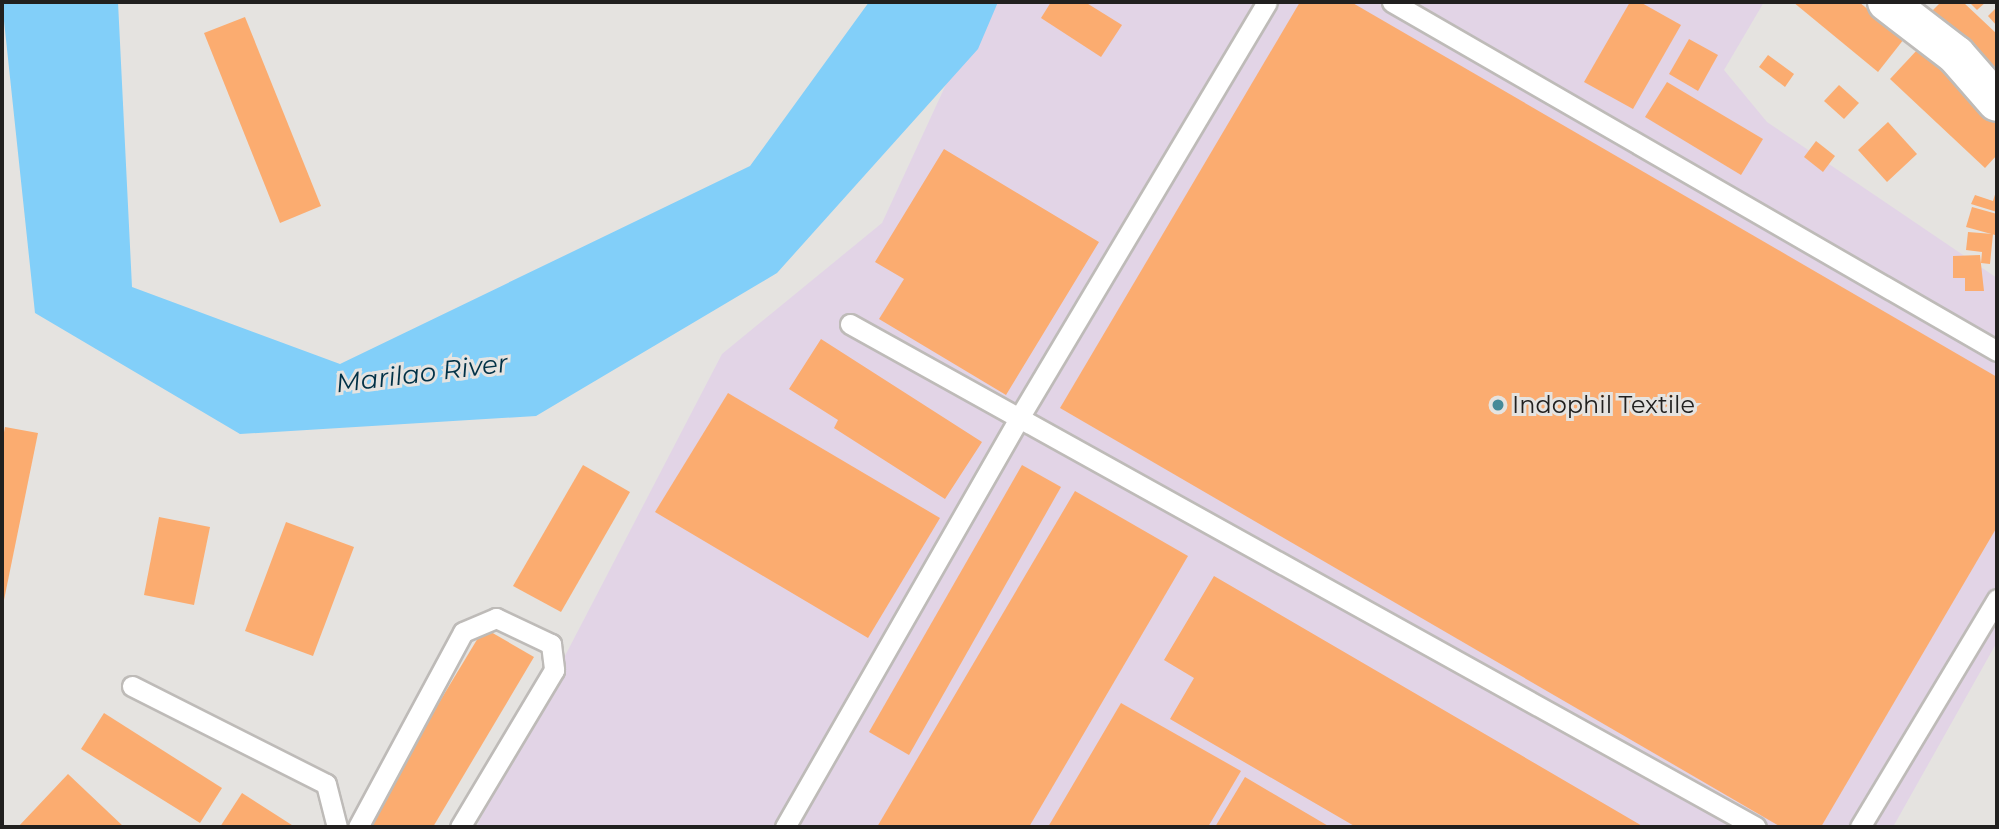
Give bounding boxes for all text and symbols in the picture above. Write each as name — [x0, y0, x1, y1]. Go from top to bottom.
water label: Marilao River — [334, 348, 510, 400]
place label: Indophil Textile — [1512, 391, 1695, 419]
marker: Indophil Textile — [1490, 397, 1506, 413]

